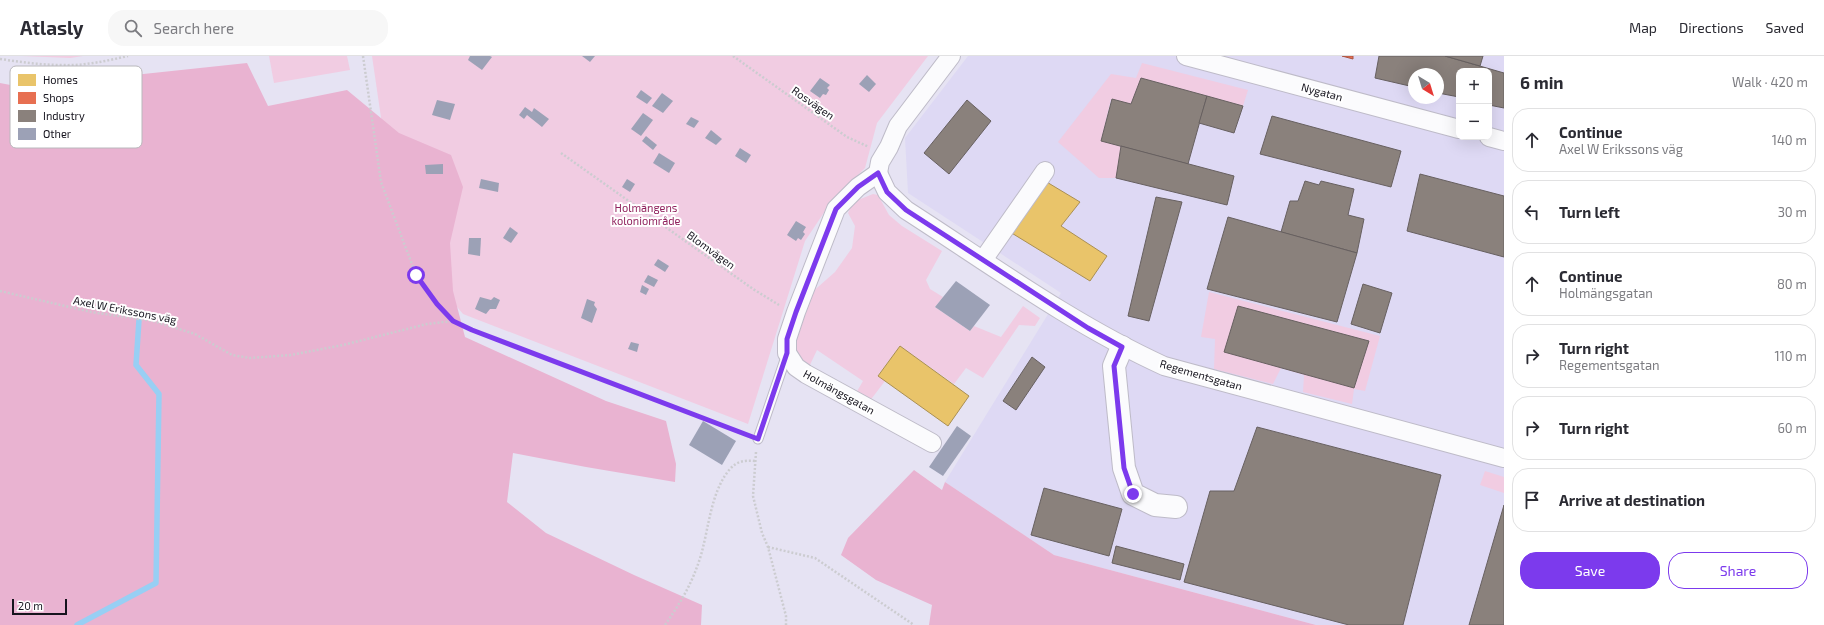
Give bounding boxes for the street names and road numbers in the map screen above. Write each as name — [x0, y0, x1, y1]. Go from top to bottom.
street label: Nygatan — [1300, 80, 1344, 103]
street label: Rosvägen — [790, 83, 837, 122]
street label: Blomvägen — [685, 228, 738, 271]
street label: Axel W Erikssons väg — [72, 293, 178, 326]
street label: Regementsgatan — [1158, 357, 1244, 392]
street label: Holmängsgatan — [801, 367, 877, 416]

